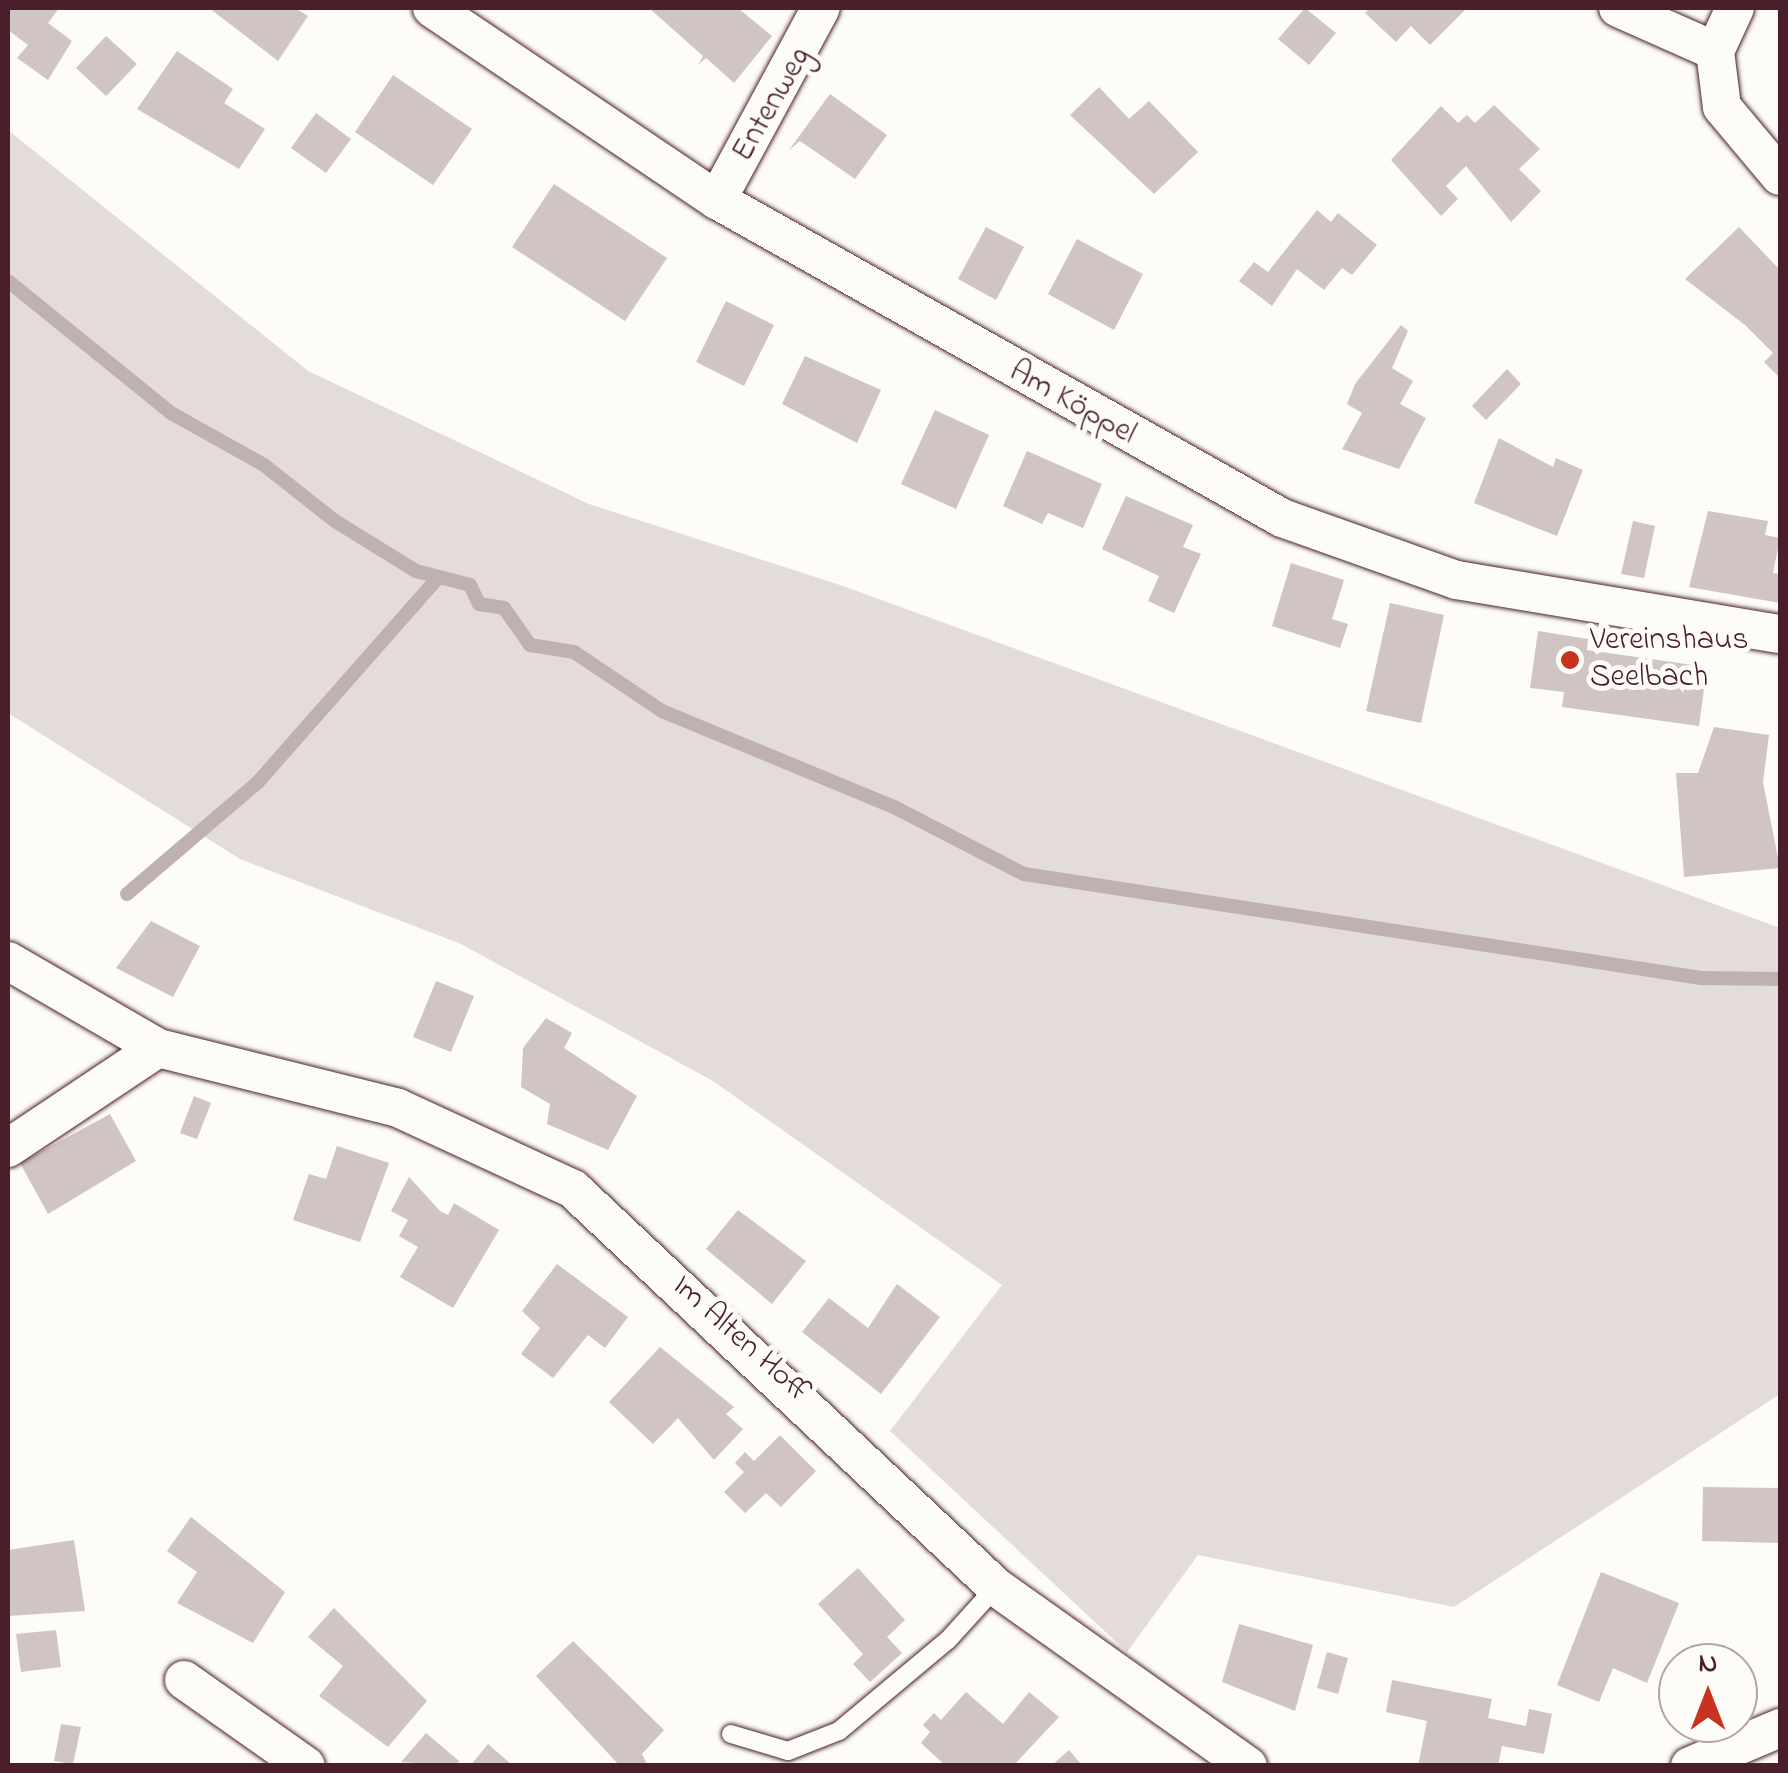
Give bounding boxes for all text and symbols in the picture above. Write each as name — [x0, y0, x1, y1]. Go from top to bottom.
street label: Entenweg — [725, 41, 821, 169]
street label: Am Köppel — [1002, 353, 1142, 455]
place label: Vereinshaus Seelbach — [1590, 623, 1748, 698]
marker: Vereinshaus Seelbach — [1559, 649, 1581, 671]
street label: Im Alten Hoff — [663, 1268, 817, 1412]
north arrow — [1658, 1643, 1758, 1743]
text: N — [1699, 1644, 1717, 1685]

